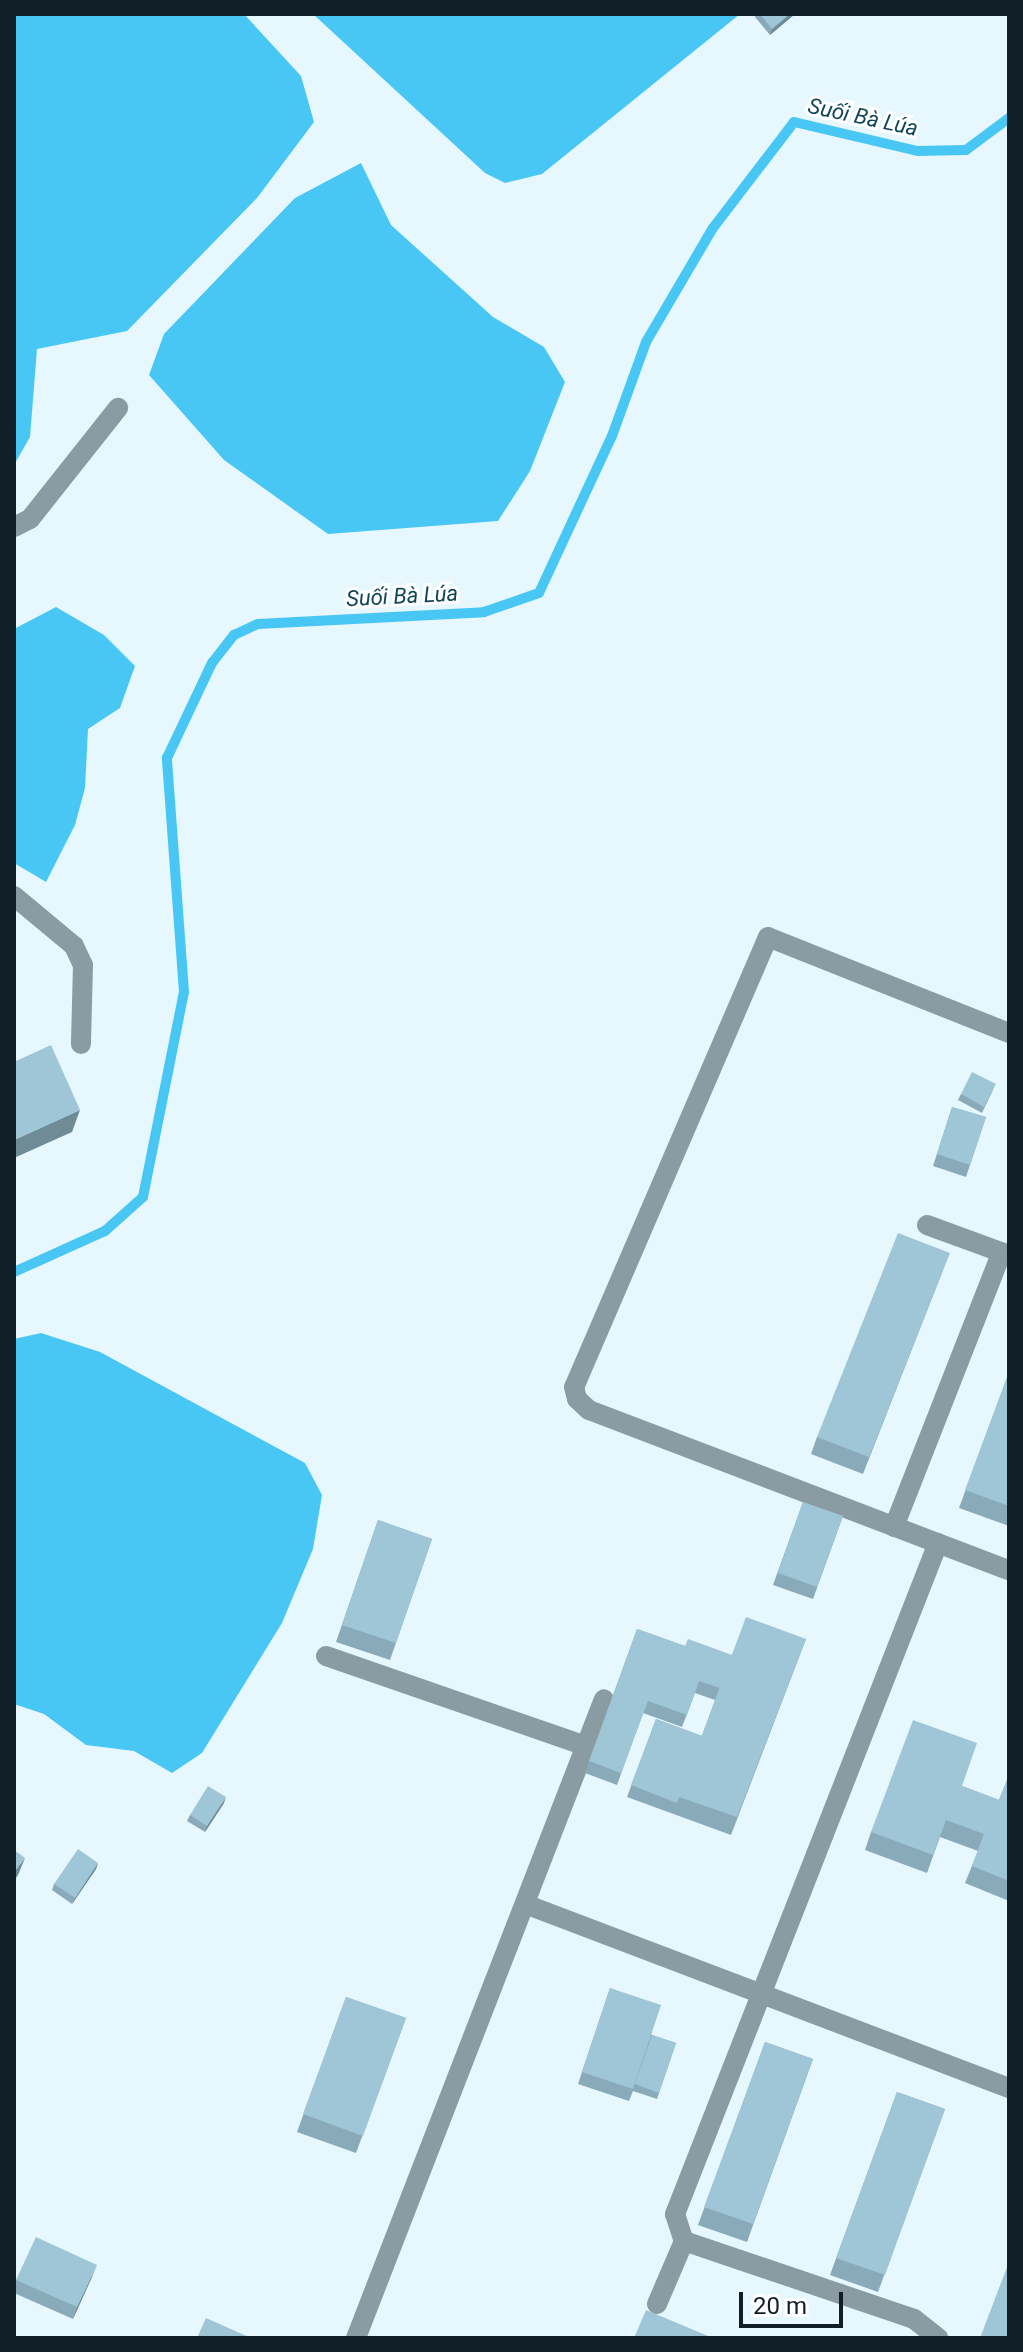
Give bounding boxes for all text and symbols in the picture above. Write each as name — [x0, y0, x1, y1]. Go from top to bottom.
water label: Suối Bà Lúa — [806, 92, 920, 142]
water label: Suối Bà Lúa — [345, 580, 459, 612]
scale bar — [743, 2276, 847, 2326]
text: 20 m — [753, 2292, 807, 2320]

